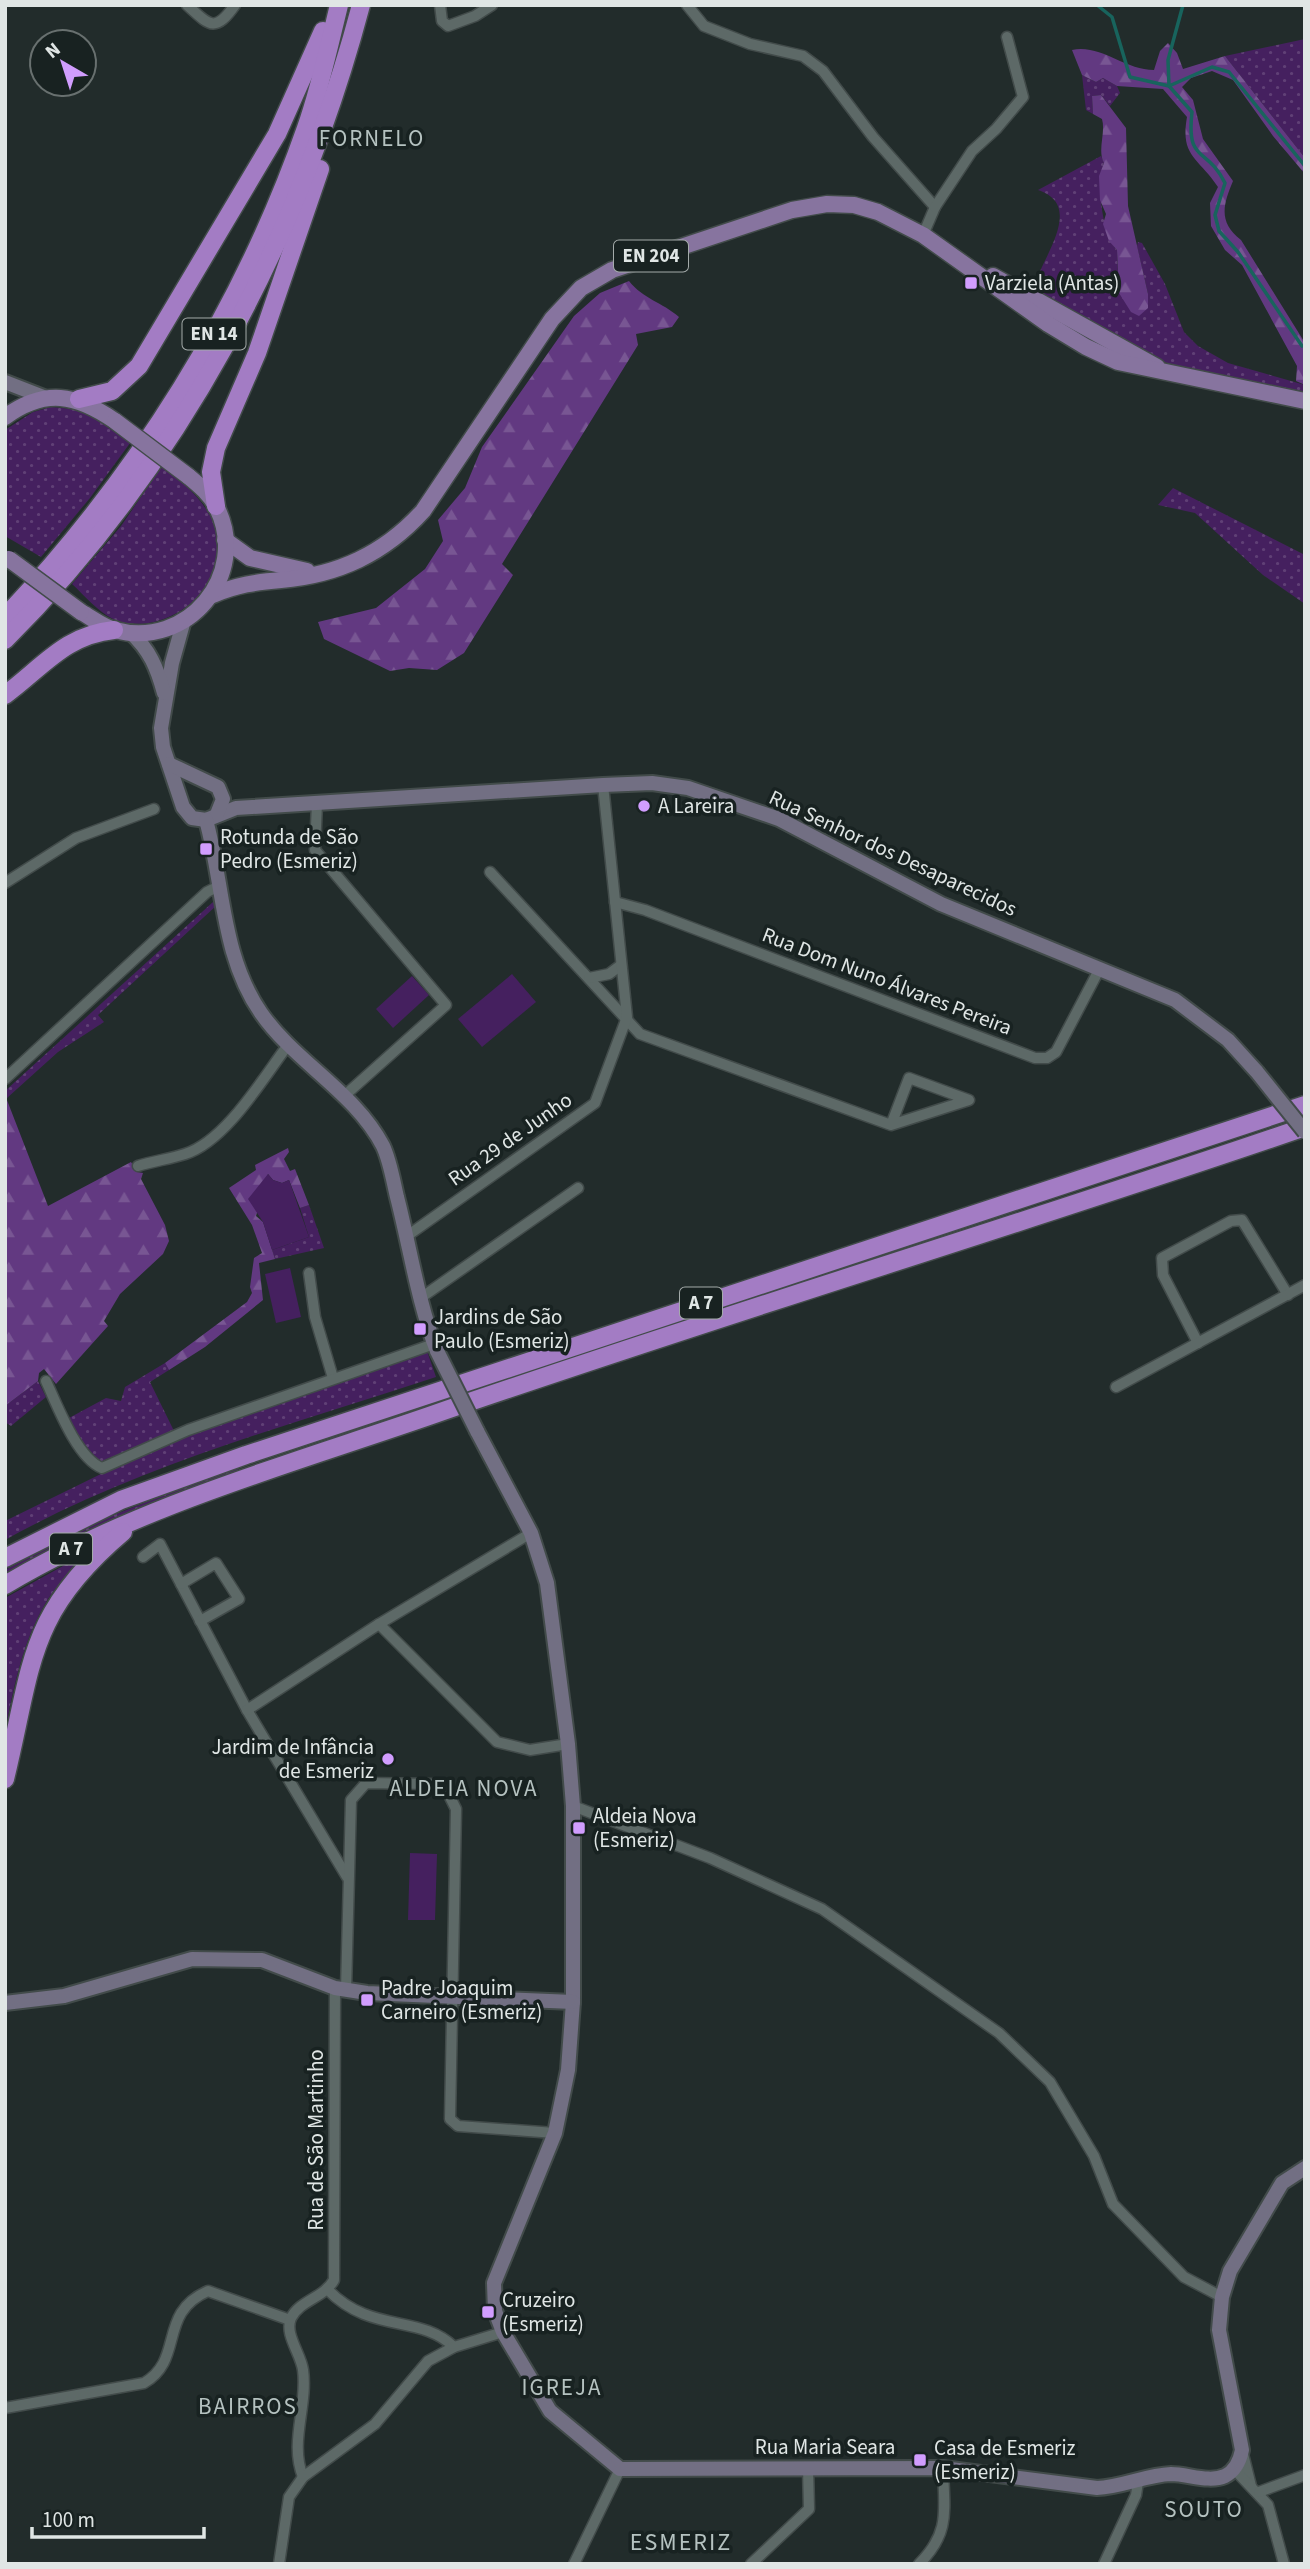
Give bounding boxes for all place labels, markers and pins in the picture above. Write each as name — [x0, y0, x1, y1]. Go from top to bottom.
place label: Varziela (Antas) — [985, 268, 1119, 298]
marker: Varziela (Antas) — [963, 275, 979, 291]
place label: A Lareira — [658, 791, 734, 821]
marker: A Lareira — [636, 798, 652, 814]
place label: Rotunda de São Pedro (Esmeriz) — [220, 822, 359, 876]
marker: Rotunda de São Pedro (Esmeriz) — [198, 841, 214, 857]
place label: Jardins de São Paulo (Esmeriz) — [434, 1302, 570, 1356]
marker: Jardins de São Paulo (Esmeriz) — [412, 1321, 428, 1337]
place label: Jardim de Infância de Esmeriz — [211, 1732, 374, 1786]
marker: Jardim de Infância de Esmeriz — [380, 1751, 396, 1767]
place label: Aldeia Nova (Esmeriz) — [593, 1801, 697, 1855]
marker: Aldeia Nova (Esmeriz) — [571, 1820, 587, 1836]
place label: Padre Joaquim Carneiro (Esmeriz) — [381, 1973, 542, 2027]
marker: Padre Joaquim Carneiro (Esmeriz) — [359, 1992, 375, 2008]
place label: Cruzeiro (Esmeriz) — [502, 2285, 584, 2339]
marker: Cruzeiro (Esmeriz) — [480, 2304, 496, 2320]
place label: Casa de Esmeriz (Esmeriz) — [934, 2433, 1076, 2487]
marker: Casa de Esmeriz (Esmeriz) — [912, 2452, 928, 2468]

